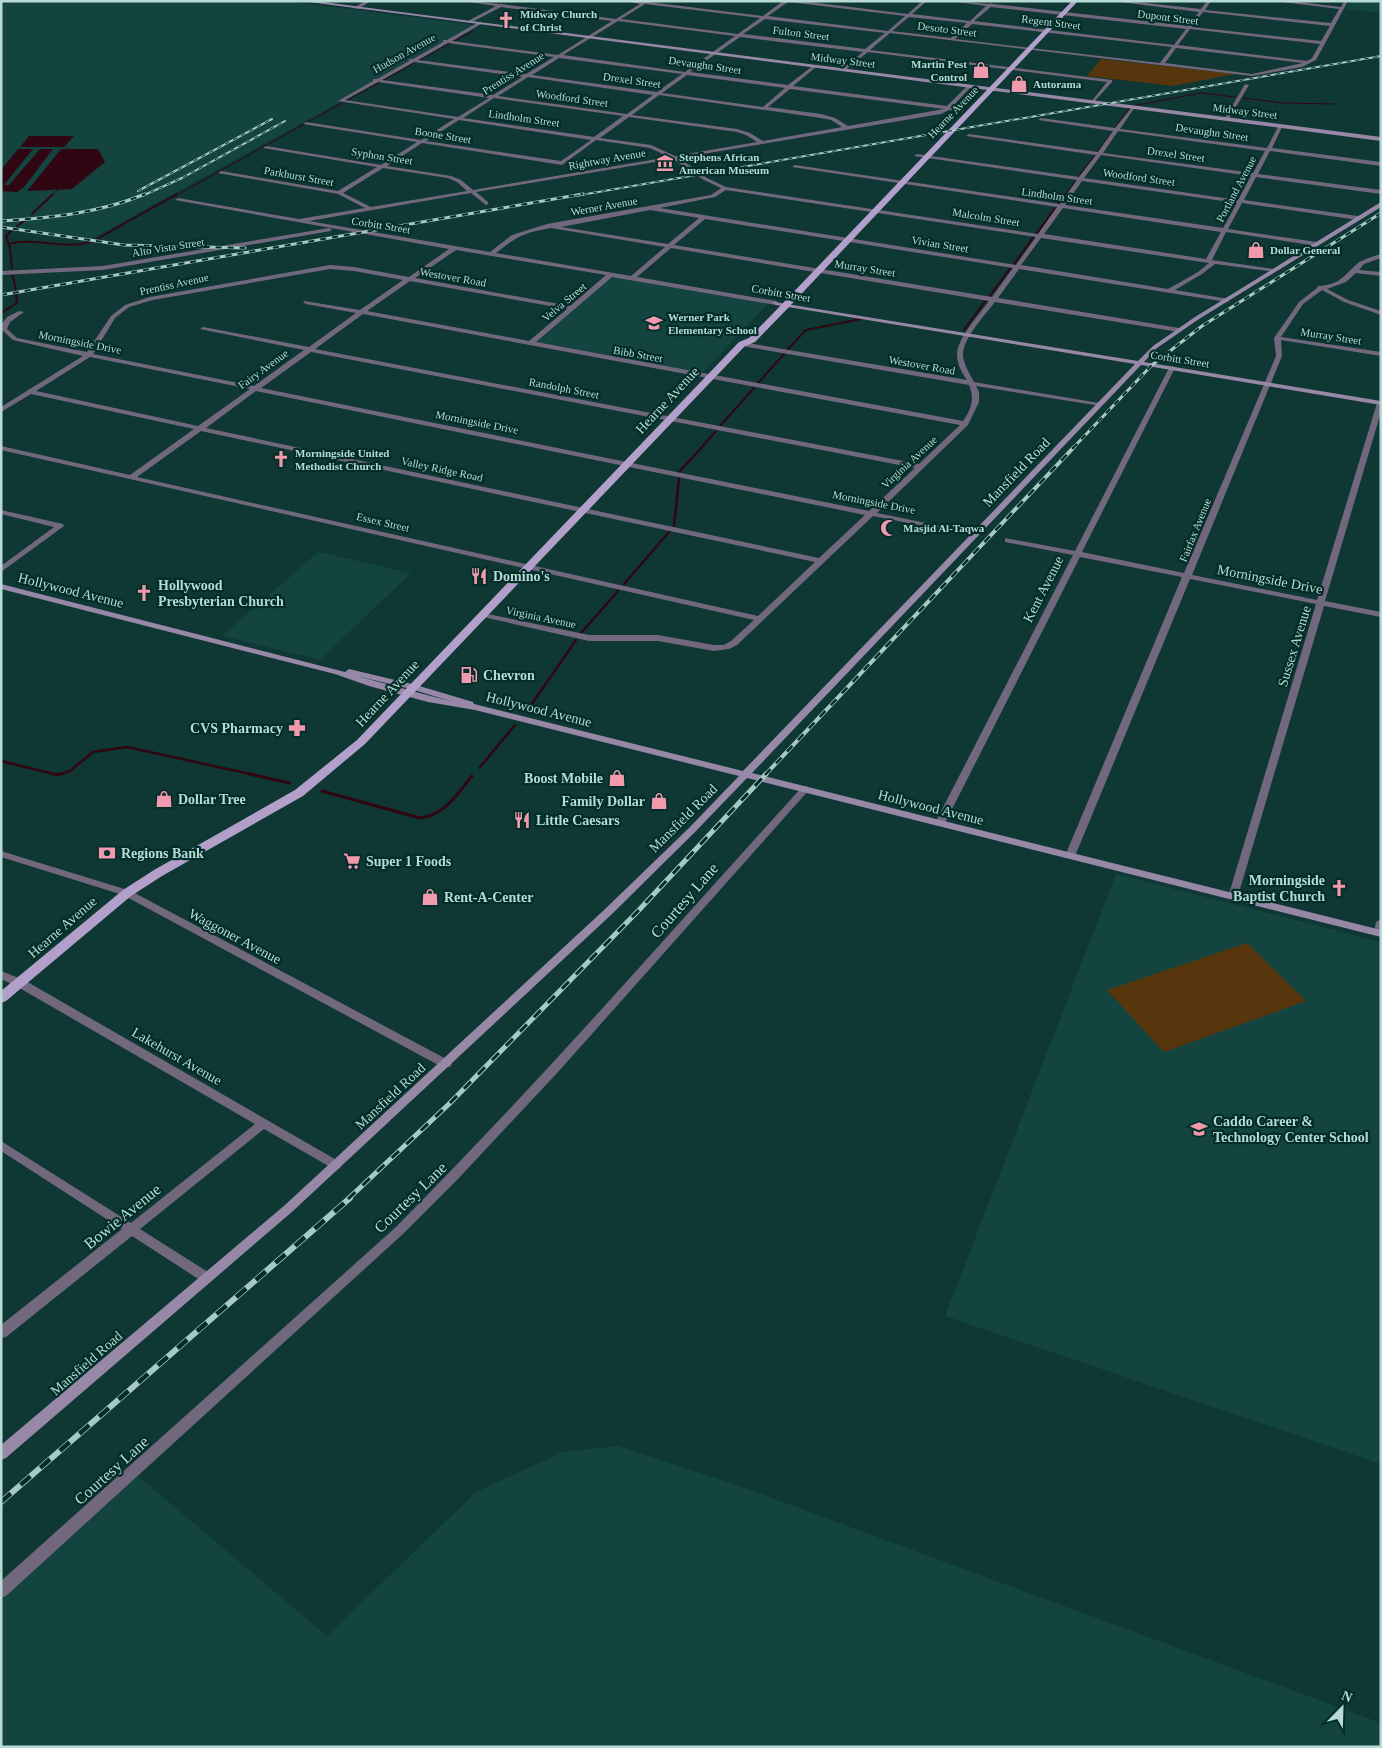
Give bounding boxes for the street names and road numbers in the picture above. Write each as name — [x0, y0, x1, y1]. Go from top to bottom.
street label: Dupont Street — [1137, 7, 1199, 27]
street label: Regent Street — [1021, 12, 1081, 32]
street label: Desoto Street — [917, 19, 977, 39]
street label: Fulton Street — [772, 24, 830, 42]
street label: Hudson Avenue — [371, 31, 438, 75]
street label: Prentiss Avenue — [480, 49, 546, 97]
street label: Midway Street — [810, 50, 876, 70]
street label: Devaughn Street — [668, 54, 742, 76]
street label: Drexel Street — [602, 70, 662, 90]
street label: Hearne Avenue — [925, 84, 981, 140]
street label: Woodford Street — [535, 87, 609, 109]
street label: Midway Street — [1212, 101, 1278, 121]
street label: Lindholm Street — [488, 107, 560, 129]
street label: Devaughn Street — [1175, 121, 1249, 143]
street label: Boone Street — [414, 125, 472, 145]
street label: Drexel Street — [1146, 144, 1206, 164]
street label: Syphon Street — [350, 145, 414, 167]
street label: Rightway Avenue — [567, 146, 647, 172]
street label: Portland Avenue — [1214, 154, 1258, 224]
street label: Parkhurst Street — [263, 164, 335, 188]
street label: Woodford Street — [1102, 166, 1176, 188]
street label: Lindholm Street — [1021, 185, 1093, 207]
street label: Werner Avenue — [570, 194, 638, 218]
street label: Malcolm Street — [951, 206, 1021, 228]
street label: Corbitt Street — [351, 214, 411, 236]
street label: Vivian Street — [911, 234, 969, 254]
street label: Alto Vista Street — [131, 235, 205, 259]
street label: Murray Street — [834, 257, 896, 279]
street label: Westover Road — [419, 265, 488, 289]
street label: Prentiss Avenue — [138, 271, 210, 297]
street label: Velva Street — [540, 280, 588, 324]
street label: Corbitt Street — [751, 282, 811, 304]
street label: Murray Street — [1300, 325, 1362, 347]
street label: Morningside Drive — [38, 328, 122, 356]
street label: Bibb Street — [612, 344, 664, 364]
street label: Fairy Avenue — [236, 347, 290, 391]
street label: Corbitt Street — [1150, 348, 1210, 370]
street label: Westover Road — [888, 353, 957, 377]
street label: Hearne Avenue — [633, 364, 702, 437]
street label: Randolph Street — [528, 375, 600, 401]
street label: Morningside Drive — [435, 408, 519, 436]
street label: Virginia Avenue — [879, 433, 939, 491]
street label: Mansfield Road — [980, 435, 1053, 510]
street label: Valley Ridge Road — [400, 454, 484, 484]
street label: Morningside Drive — [832, 488, 916, 516]
street label: Fairfax Avenue — [1177, 496, 1213, 563]
street label: Essex Street — [355, 510, 411, 534]
street label: Kent Avenue — [1020, 554, 1067, 625]
street label: Morningside Drive — [1216, 562, 1324, 597]
street label: Hollywood Avenue — [17, 570, 125, 611]
street label: Virginia Avenue — [505, 604, 577, 630]
street label: Sussex Avenue — [1275, 604, 1314, 689]
street label: Hearne Avenue — [353, 657, 422, 730]
street label: Hollywood Avenue — [485, 689, 593, 730]
street label: Mansfield Road — [646, 781, 720, 855]
street label: Hollywood Avenue — [877, 787, 985, 828]
street label: Courtesy Lane — [647, 859, 722, 942]
street label: Hearne Avenue — [25, 894, 100, 961]
street label: Waggoner Avenue — [186, 906, 284, 967]
street label: Lakehurst Avenue — [129, 1025, 224, 1088]
street label: Mansfield Road — [352, 1060, 428, 1132]
street label: Courtesy Lane — [371, 1159, 451, 1237]
street label: Bowie Avenue — [81, 1180, 164, 1252]
street label: Mansfield Road — [48, 1328, 125, 1399]
street label: Courtesy Lane — [71, 1433, 153, 1509]

